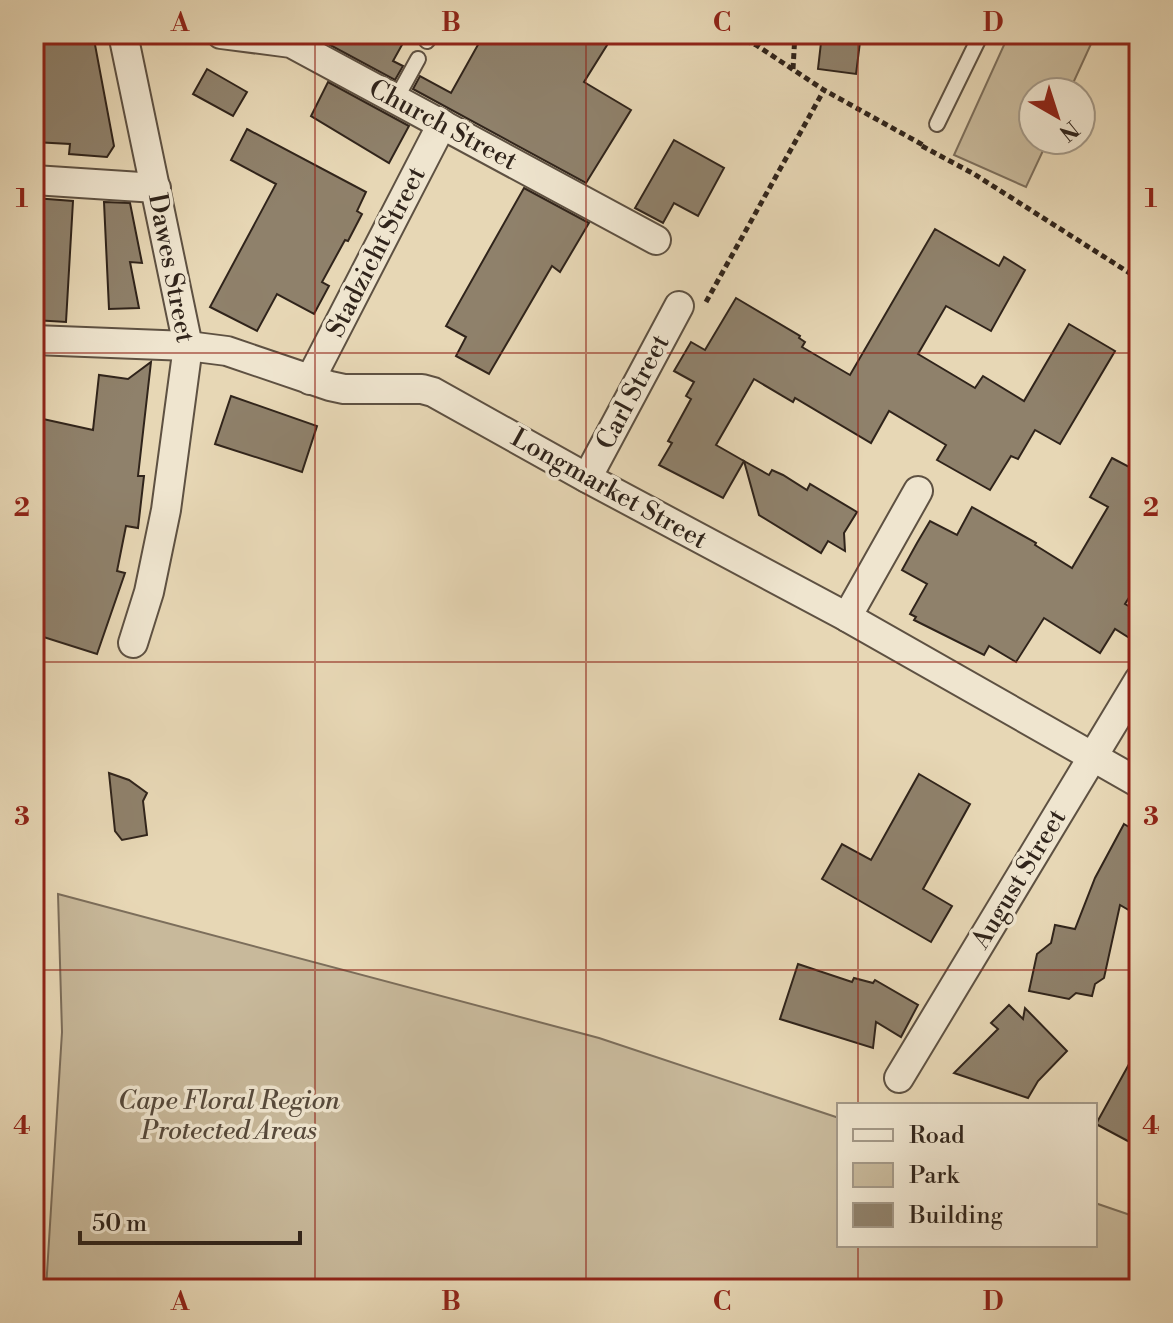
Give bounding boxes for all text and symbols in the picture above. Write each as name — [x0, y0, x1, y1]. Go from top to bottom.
text: A — [170, 7, 190, 39]
text: B — [441, 7, 461, 39]
text: C — [713, 7, 731, 39]
text: D — [983, 7, 1003, 39]
street label: Church Street — [363, 72, 523, 178]
north arrow — [1017, 76, 1097, 156]
text: N — [1053, 114, 1084, 147]
street label: Stadzicht Street — [319, 161, 433, 343]
text: 1 — [16, 183, 29, 215]
text: 1 — [1145, 183, 1158, 215]
street label: Dawes Street — [141, 191, 201, 345]
street label: Carl Street — [589, 329, 677, 455]
street label: Longmarket Street — [505, 422, 713, 556]
text: 2 — [14, 492, 30, 524]
text: 2 — [1143, 492, 1159, 524]
text: 3 — [14, 801, 30, 833]
text: 3 — [1143, 801, 1159, 833]
street label: August Street — [964, 803, 1073, 956]
park label: Cape Floral Region Protected Areas — [118, 1085, 340, 1147]
legend — [837, 1103, 1097, 1247]
text: 4 — [13, 1110, 31, 1142]
text: 4 — [1142, 1110, 1160, 1142]
text: Road — [909, 1121, 965, 1151]
text: Park — [909, 1161, 960, 1191]
scale bar — [80, 1195, 300, 1245]
text: Building — [908, 1201, 1003, 1231]
text: 50 m — [92, 1209, 147, 1239]
text: A — [170, 1286, 190, 1318]
text: B — [441, 1286, 461, 1318]
text: C — [713, 1286, 731, 1318]
text: D — [983, 1286, 1003, 1318]

